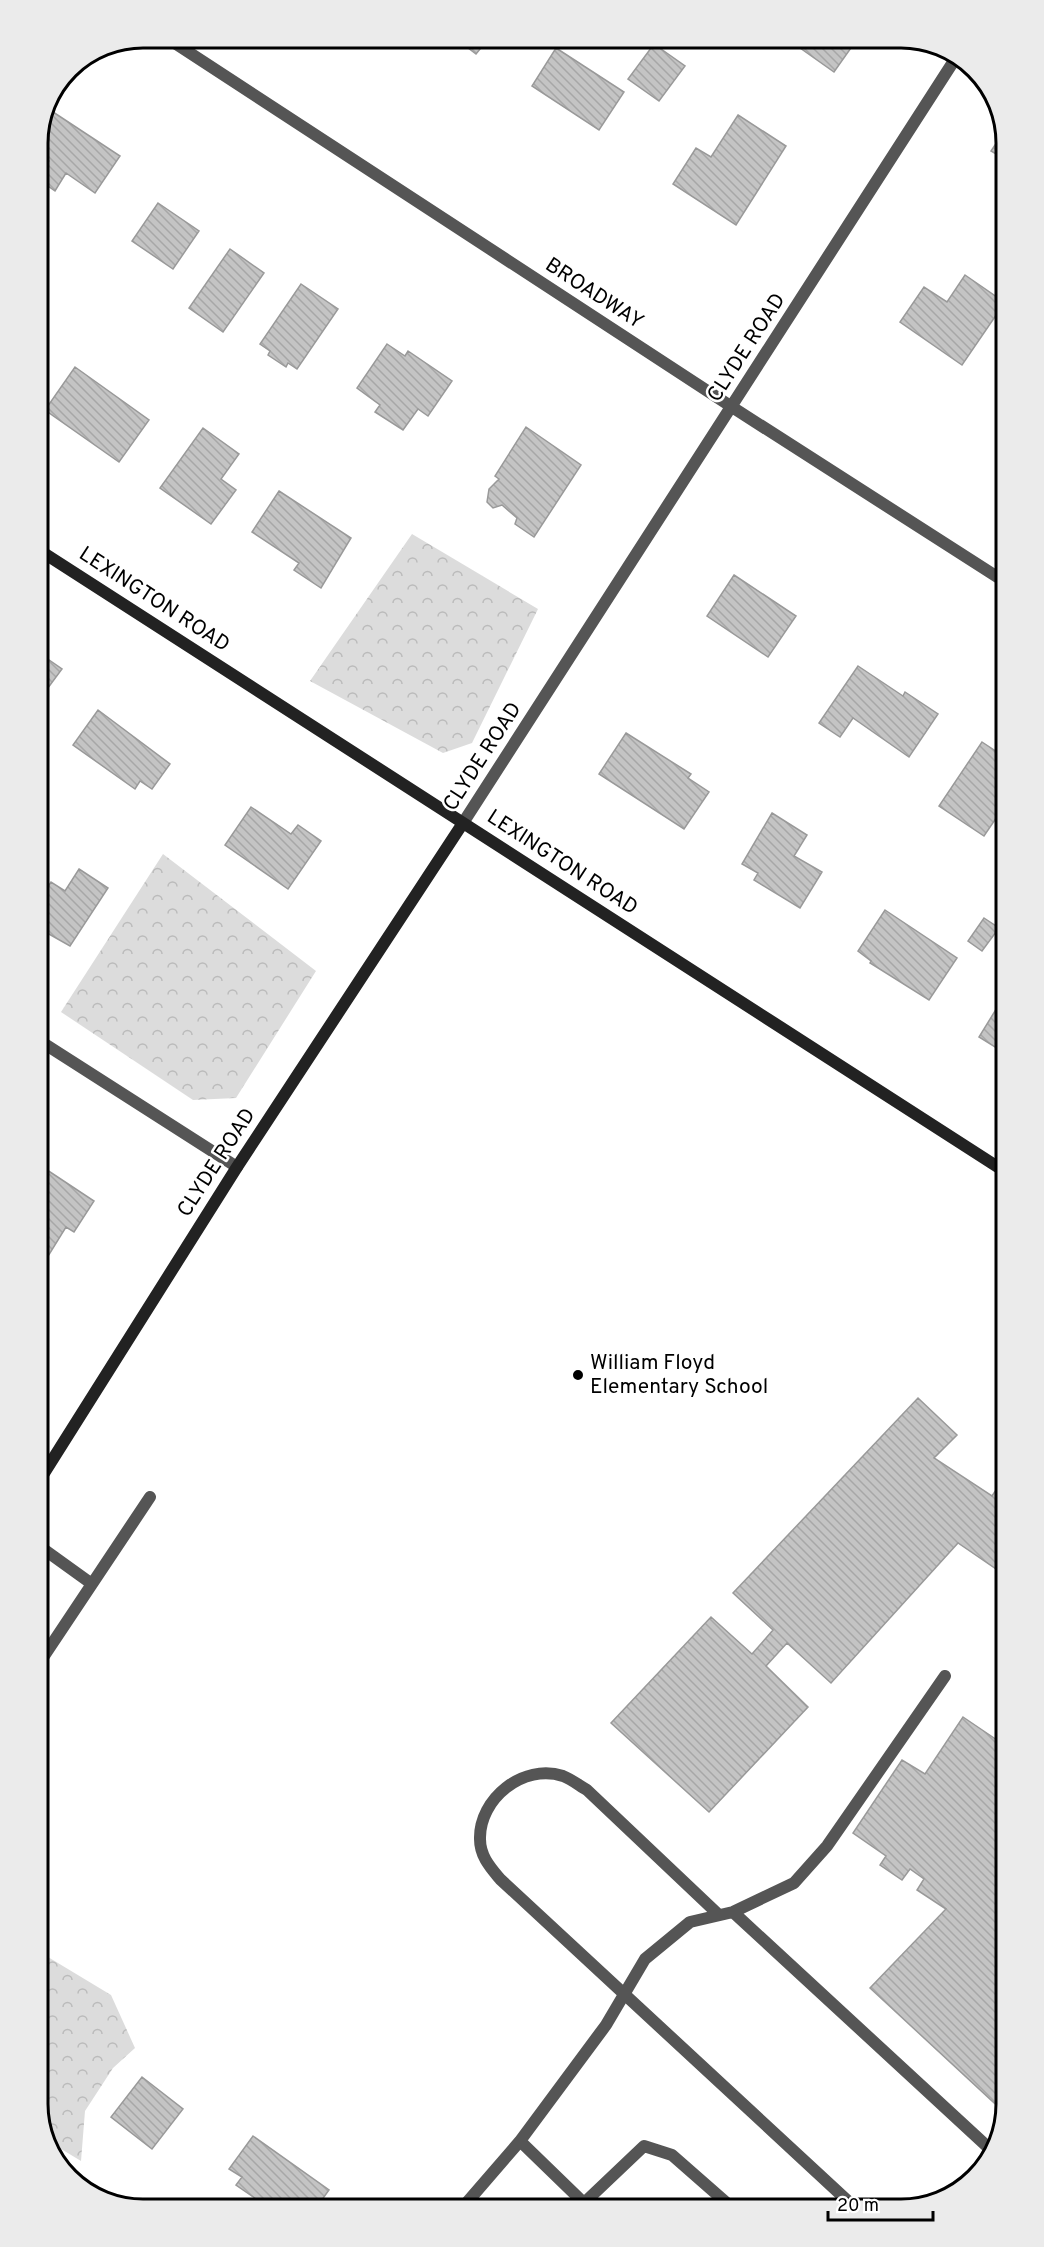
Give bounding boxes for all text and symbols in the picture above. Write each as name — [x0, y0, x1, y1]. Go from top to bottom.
street label: BROADWAY — [540, 252, 648, 336]
street label: CLYDE ROAD — [702, 288, 792, 408]
street label: LEXINGTON ROAD — [73, 541, 235, 659]
street label: CLYDE ROAD — [438, 697, 528, 817]
street label: LEXINGTON ROAD — [481, 804, 643, 922]
street label: CLYDE ROAD — [172, 1103, 262, 1223]
place label: William Floyd Elementary School — [590, 1350, 768, 1401]
marker: William Floyd Elementary School — [571, 1368, 585, 1382]
scale bar — [828, 2184, 933, 2222]
text: 20 m — [837, 2195, 879, 2218]

